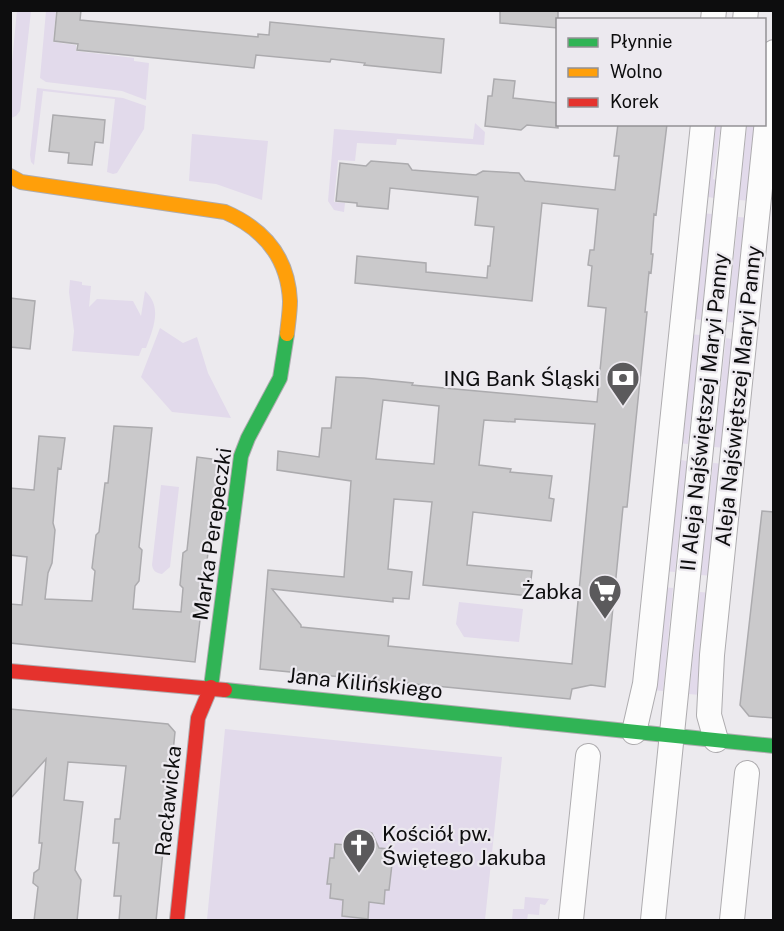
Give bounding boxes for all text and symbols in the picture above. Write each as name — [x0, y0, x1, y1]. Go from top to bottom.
legend — [556, 18, 766, 126]
text: Płynnie — [610, 31, 673, 52]
text: Wolno — [610, 61, 662, 82]
text: Korek — [610, 91, 659, 112]
street label: Aleja Najświętszej Maryi Panny — [710, 244, 766, 548]
street label: II Aleja Najświętszej Maryi Panny — [675, 252, 733, 572]
bank icon: ING Bank Śląski — [605, 360, 641, 407]
place label: ING Bank Śląski — [444, 366, 600, 391]
street label: Marka Perepeczki — [187, 446, 237, 622]
supermarket icon: Żabka — [587, 573, 623, 620]
place label: Żabka — [521, 579, 582, 604]
street label: Jana Kilińskiego — [286, 662, 444, 704]
street label: Racławicka — [150, 744, 186, 858]
place label: Kościół pw. Świętego Jakuba — [382, 821, 546, 870]
church icon: Kościół pw. Świętego Jakuba — [341, 827, 377, 874]

